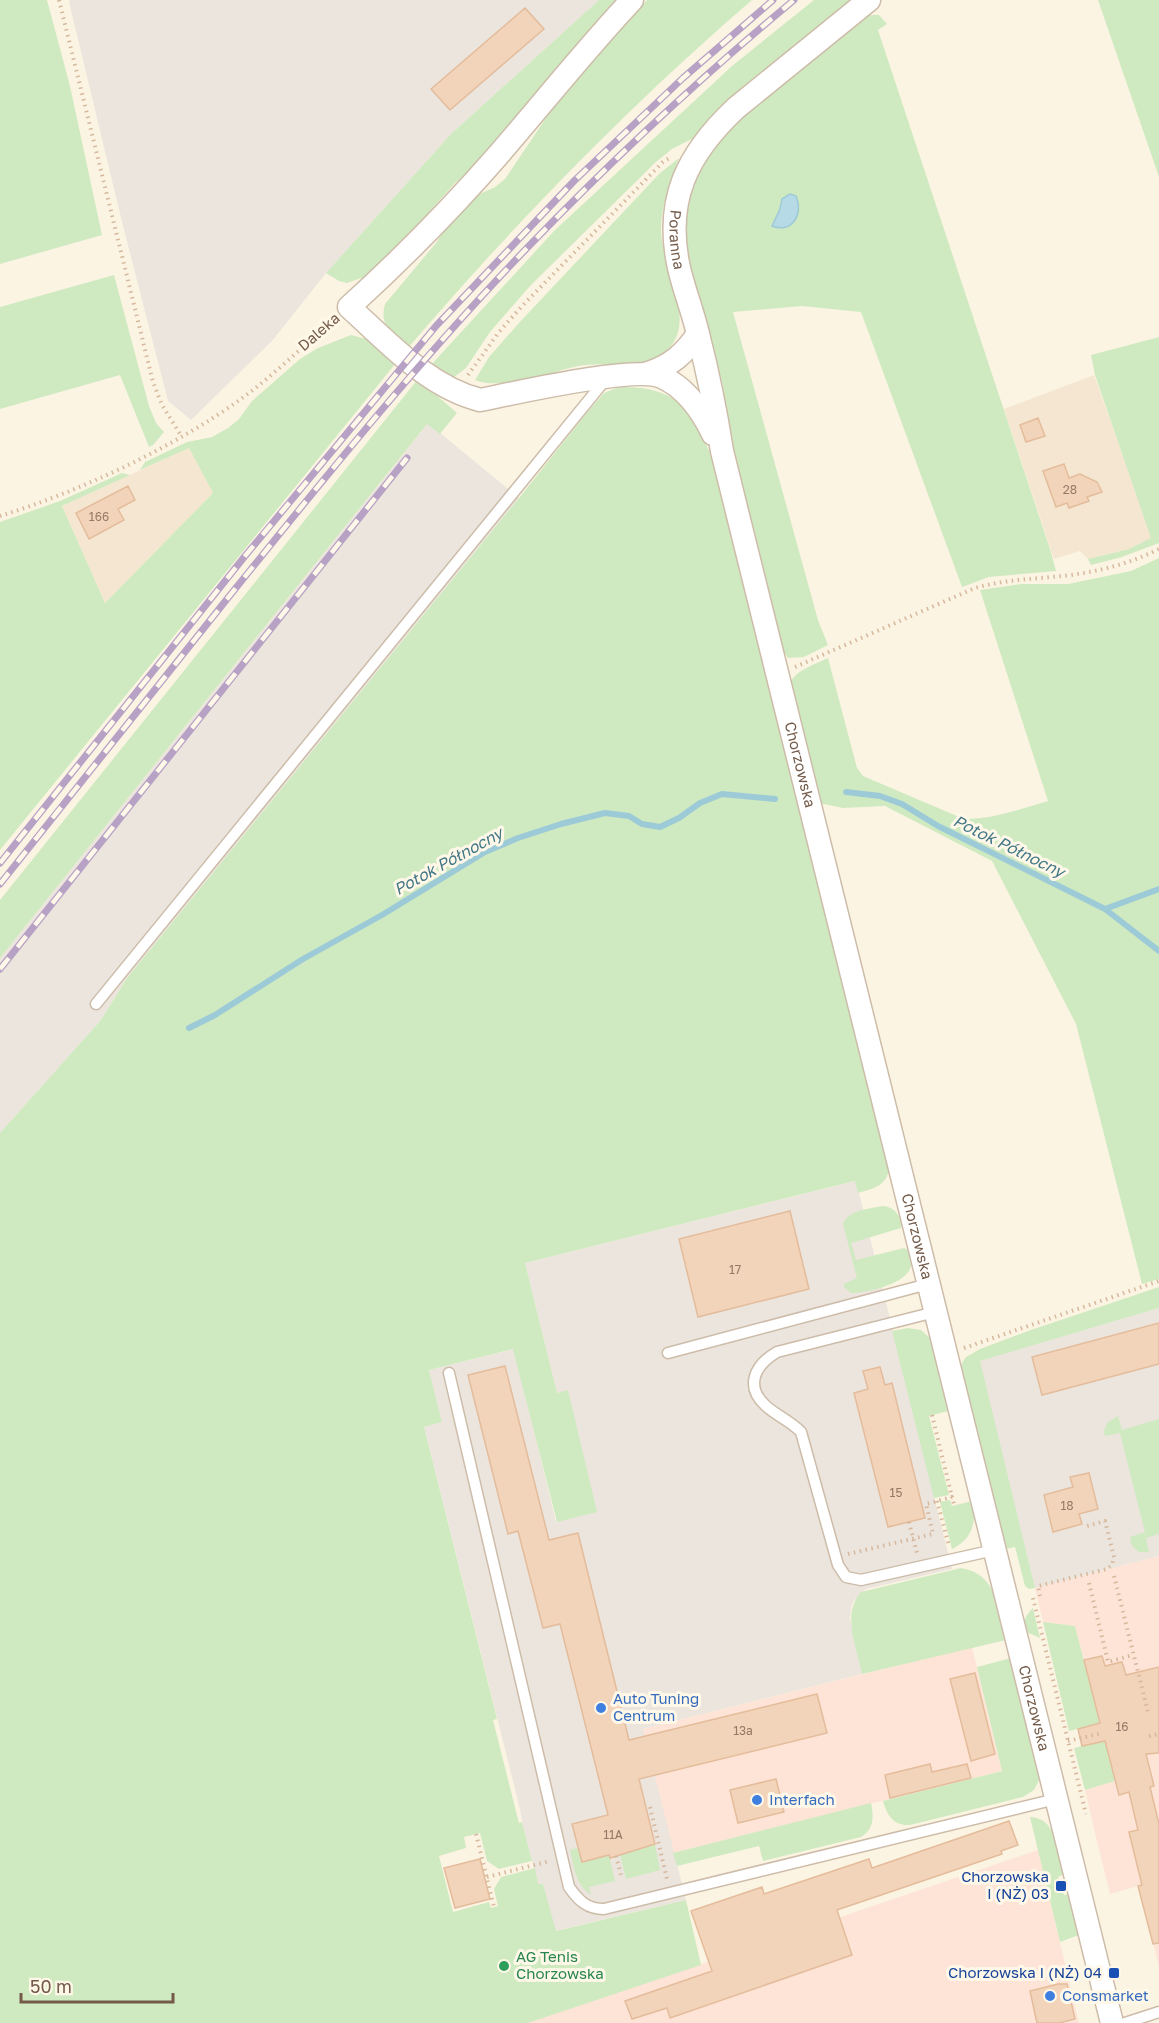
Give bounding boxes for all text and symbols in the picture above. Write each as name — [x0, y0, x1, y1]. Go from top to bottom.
street label: Poranna — [666, 209, 689, 271]
street label: Daleka — [294, 308, 343, 354]
house number: 28 — [1063, 482, 1077, 497]
house number: 166 — [89, 509, 109, 524]
street label: Chorzowska — [781, 720, 820, 809]
water label: Potok Północny — [950, 810, 1070, 882]
water label: Potok Północny — [390, 822, 508, 899]
street label: Chorzowska — [899, 1191, 937, 1281]
house number: 17 — [729, 1262, 741, 1277]
house number: 15 — [890, 1485, 902, 1500]
house number: 18 — [1060, 1498, 1074, 1513]
street label: Chorzowska — [1016, 1663, 1054, 1753]
place label: Auto Tuning Centrum — [613, 1689, 699, 1724]
marker: Auto Tuning Centrum — [594, 1701, 608, 1715]
house number: 16 — [1115, 1719, 1129, 1734]
house number: 13a — [733, 1723, 753, 1738]
place label: Interfach — [769, 1790, 835, 1808]
marker: Interfach — [750, 1793, 764, 1807]
house number: 11A — [603, 1827, 623, 1842]
place label: Chorzowska I (NŻ) 03 — [961, 1867, 1049, 1902]
marker: Chorzowska I (NŻ) 03 — [1054, 1879, 1068, 1893]
place label: AG Tenis Chorzowska — [516, 1947, 604, 1982]
marker: AG Tenis Chorzowska — [497, 1959, 511, 1973]
place label: Chorzowska I (NŻ) 04 — [948, 1963, 1102, 1981]
scale bar — [21, 1966, 172, 2004]
marker: Chorzowska I (NŻ) 04 — [1107, 1966, 1121, 1980]
text: 50 m — [30, 1975, 72, 1997]
place label: Consmarket — [1062, 1986, 1149, 2004]
marker: Consmarket — [1043, 1989, 1057, 2003]

